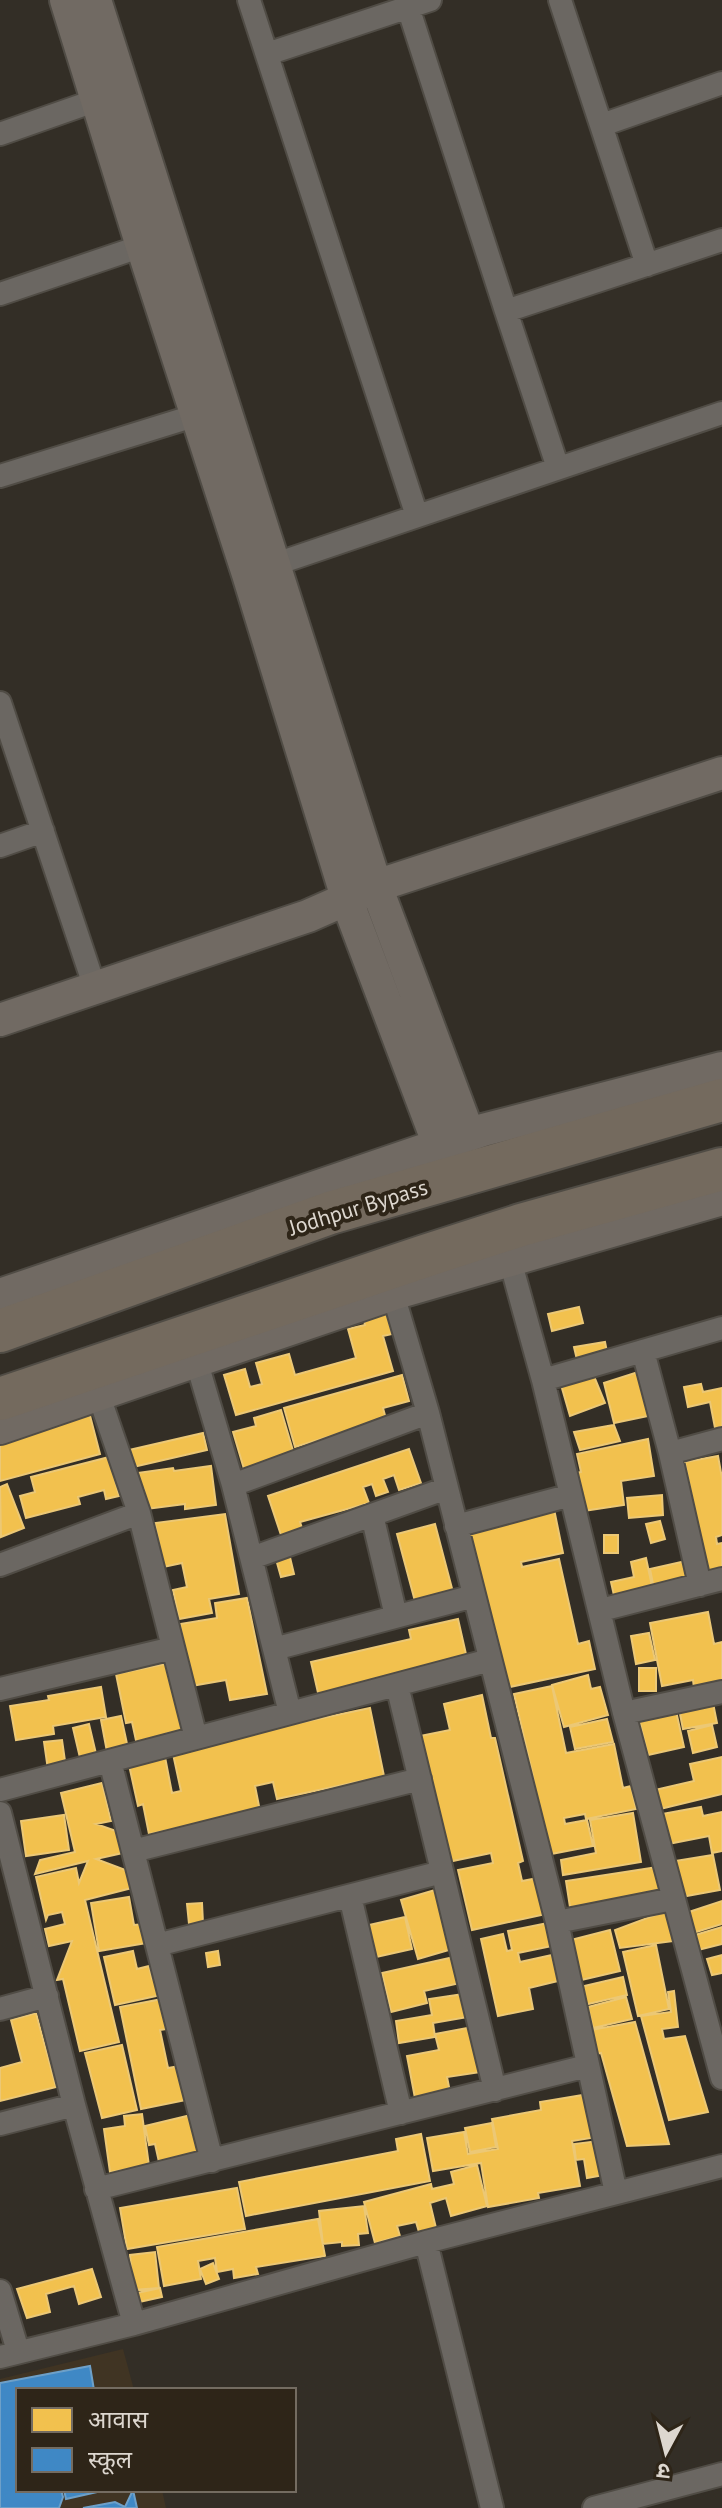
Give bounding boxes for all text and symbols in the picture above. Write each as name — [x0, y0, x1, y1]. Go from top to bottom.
street label: Jodhpur Bypass — [284, 1173, 431, 1242]
legend — [16, 2388, 296, 2492]
text: आवास — [88, 2404, 149, 2435]
north arrow — [626, 2412, 706, 2492]
text: स्कूल — [88, 2444, 133, 2475]
text: उ — [654, 2457, 672, 2487]

